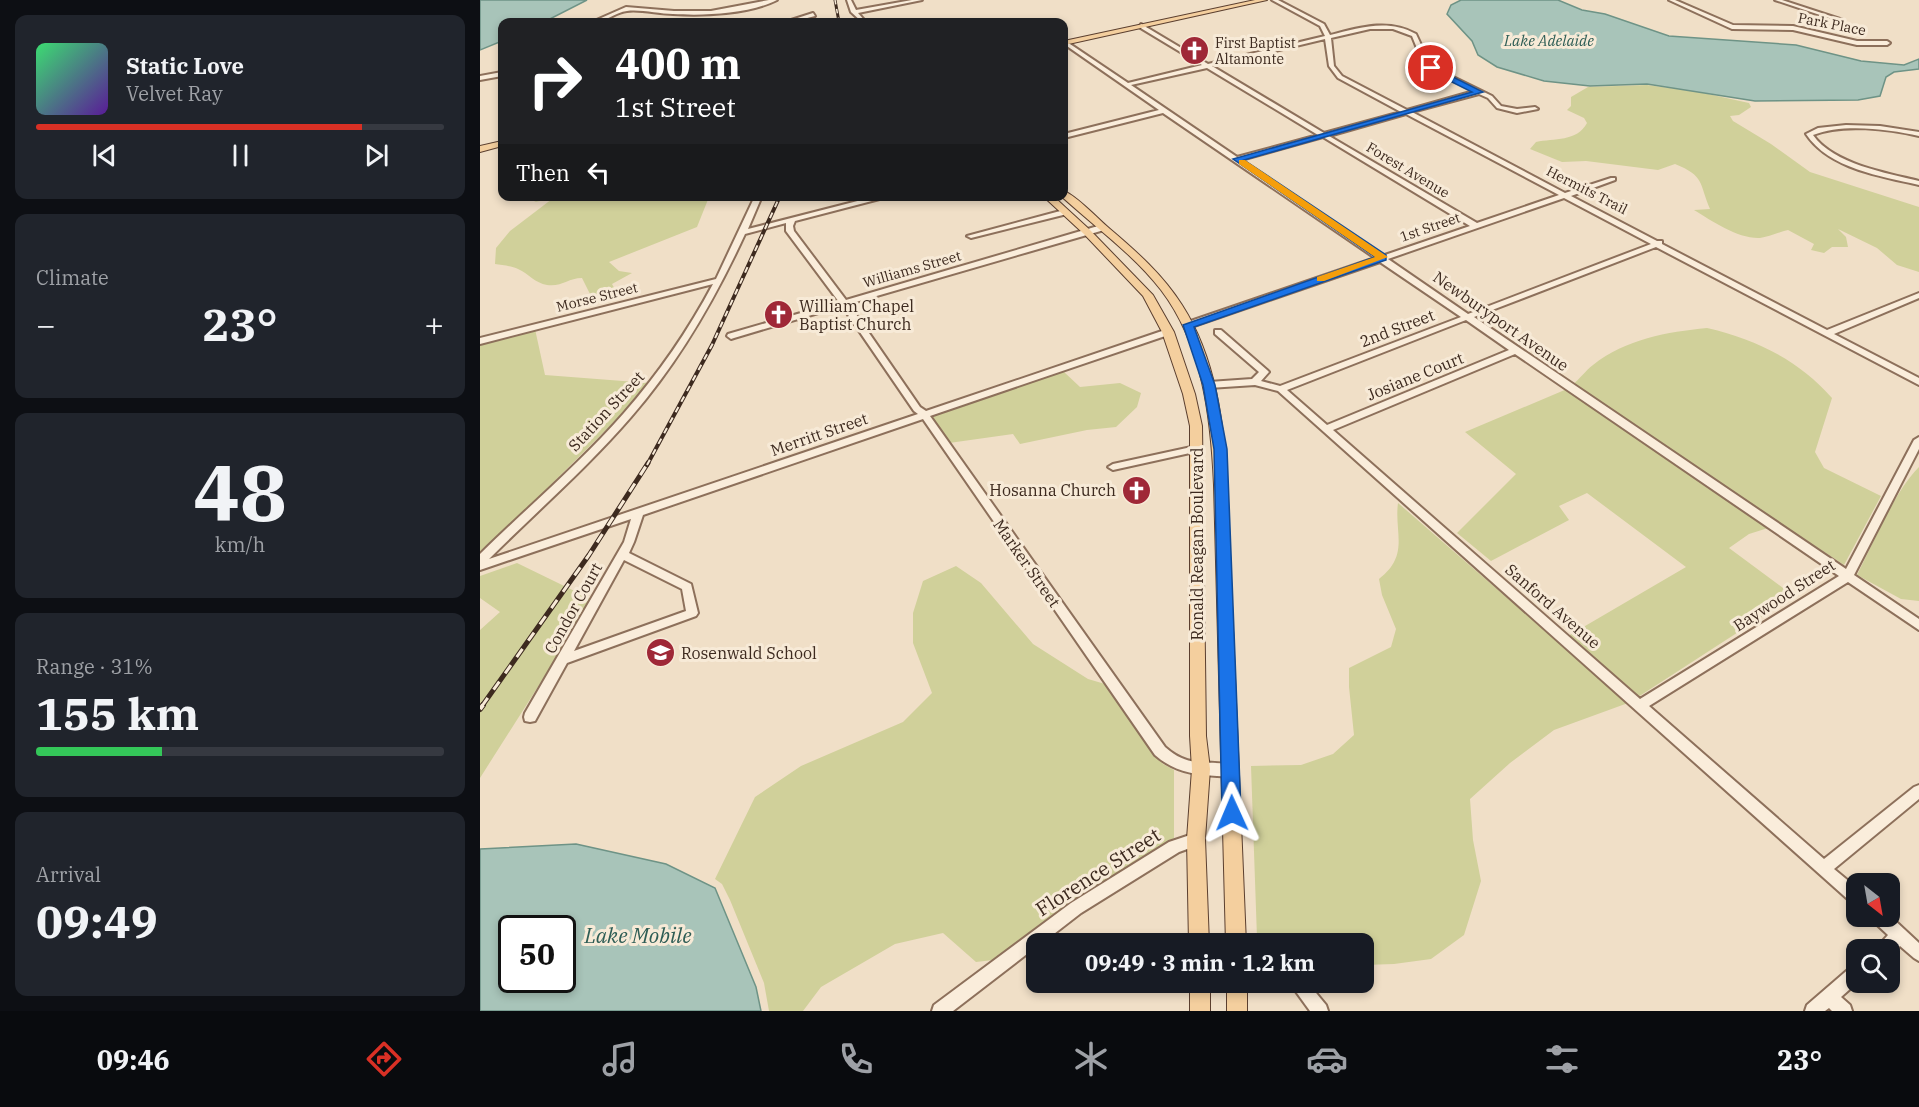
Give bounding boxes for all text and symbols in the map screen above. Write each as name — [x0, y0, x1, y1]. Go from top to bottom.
street label: Park Place — [1796, 9, 1868, 39]
water label: Lake Adelaide — [1503, 31, 1594, 50]
place label: First Baptist Altamonte — [1215, 34, 1296, 68]
church icon: First Baptist Altamonte — [1178, 35, 1210, 67]
text: 400 m — [615, 36, 741, 91]
icon: right — [516, 42, 594, 120]
pin — [1405, 42, 1456, 93]
text: Static Love — [126, 51, 244, 80]
icon: arrive — [1414, 51, 1447, 84]
text: Velvet Ray — [126, 80, 223, 107]
text: 1st Street — [615, 89, 736, 124]
street label: Forest Avenue — [1363, 138, 1453, 202]
icon: previous — [88, 139, 121, 172]
icon: pause — [224, 139, 257, 172]
icon: next — [360, 139, 393, 172]
icon: left — [582, 156, 615, 189]
text: Then — [516, 158, 570, 187]
street label: Hermits Trail — [1543, 162, 1631, 218]
street label: 1st Street — [1397, 208, 1463, 246]
street label: Williams Street — [861, 246, 963, 292]
text: Climate — [36, 264, 109, 291]
street label: Newburyport Avenue — [1429, 267, 1573, 375]
street label: Morse Street — [554, 278, 640, 316]
text: 23° — [202, 295, 278, 353]
place label: William Chapel Baptist Church — [799, 296, 914, 334]
church icon: William Chapel Baptist Church — [762, 299, 794, 331]
text: − — [36, 303, 56, 346]
text: + — [424, 303, 444, 346]
street label: 2nd Street — [1357, 305, 1437, 351]
street label: Josiane Court — [1364, 347, 1467, 404]
street label: Station Street — [564, 367, 648, 455]
street label: Merritt Street — [768, 408, 871, 460]
text: 48 — [193, 441, 287, 542]
street label: Ronald Reagan Boulevard — [1187, 447, 1207, 640]
church icon: Hosanna Church — [1121, 474, 1153, 506]
place label: Hosanna Church — [989, 480, 1116, 500]
street label: Marker Street — [989, 515, 1065, 611]
text: km/h — [215, 531, 265, 558]
street label: Baywood Street — [1729, 554, 1839, 635]
street label: Condor Court — [540, 559, 606, 657]
street label: Sanford Avenue — [1501, 559, 1605, 653]
school or university icon: Rosenwald School — [644, 637, 676, 669]
place label: Rosenwald School — [681, 643, 817, 663]
text: Range · 31% — [36, 653, 153, 680]
text: 155 km — [36, 684, 199, 742]
position arrow — [1200, 781, 1264, 845]
street label: Florence Street — [1030, 821, 1165, 922]
text: Arrival — [36, 861, 101, 888]
north arrow — [1846, 873, 1900, 927]
map controls — [1846, 873, 1900, 993]
text: 09:49 — [36, 892, 158, 950]
speed limit sign: 50 — [498, 915, 576, 993]
water label: Lake Mobile — [583, 921, 692, 949]
button: search — [1846, 939, 1900, 993]
text: 09:49 · 3 min · 1.2 km — [1085, 948, 1315, 977]
icon: directions — [363, 1038, 405, 1080]
icon: music — [599, 1038, 641, 1080]
icon: phone — [835, 1038, 877, 1080]
icon: climate — [1070, 1038, 1112, 1080]
icon: car — [1306, 1038, 1348, 1080]
icon: filters — [1541, 1038, 1583, 1080]
text: 09:46 — [97, 1042, 170, 1077]
text: 23° — [1777, 1042, 1822, 1077]

